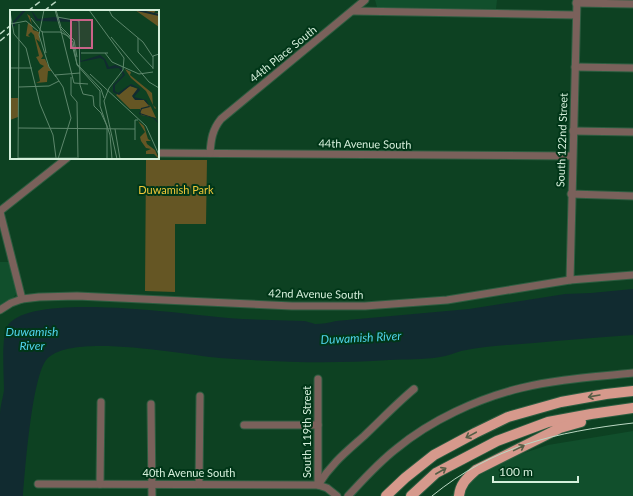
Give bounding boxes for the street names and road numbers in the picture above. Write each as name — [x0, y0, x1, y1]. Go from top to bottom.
street label: 44th Place South — [247, 23, 319, 85]
street label: South 122nd Street — [553, 93, 570, 187]
street label: 44th Avenue South — [318, 136, 412, 151]
street label: 42nd Avenue South — [268, 286, 364, 301]
street label: South 119th Street — [300, 386, 313, 478]
street label: 40th Avenue South — [143, 466, 235, 479]

